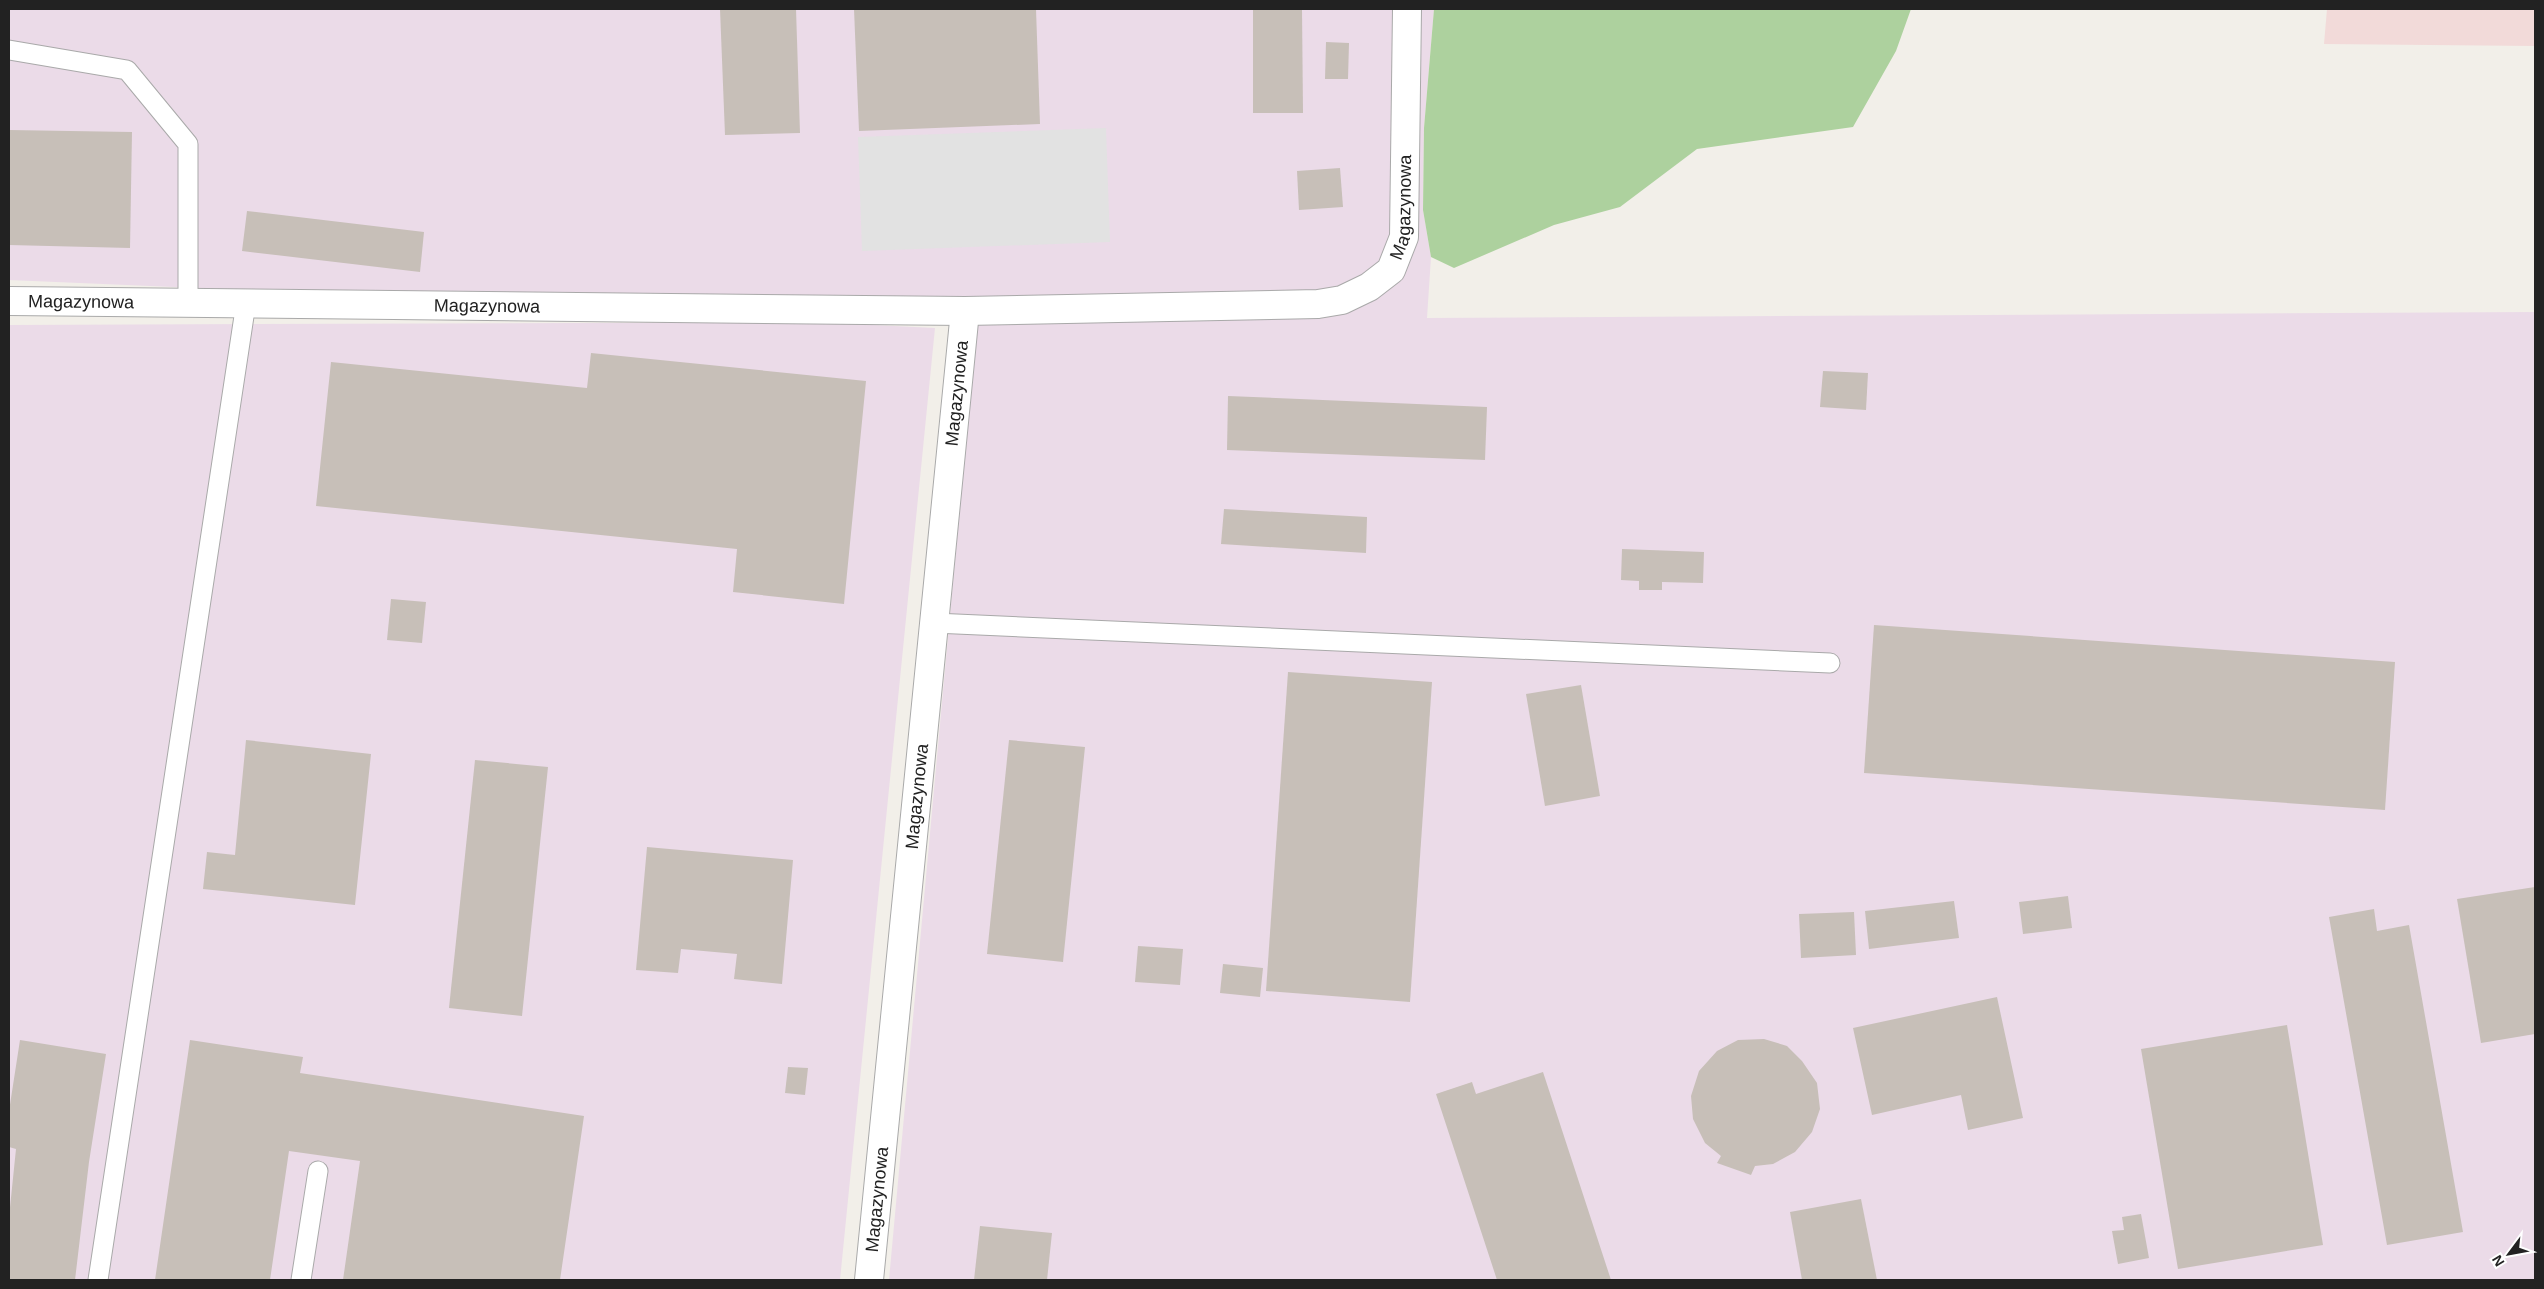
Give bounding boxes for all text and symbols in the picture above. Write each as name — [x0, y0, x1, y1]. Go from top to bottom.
street label: Magazynowa — [1386, 154, 1415, 263]
street label: Magazynowa — [28, 291, 135, 312]
street label: Magazynowa — [434, 295, 541, 317]
street label: Magazynowa — [942, 339, 972, 447]
street label: Magazynowa — [902, 742, 932, 850]
street label: Magazynowa — [862, 1145, 892, 1253]
north arrow — [2484, 1229, 2534, 1279]
text: N — [2489, 1252, 2507, 1269]

